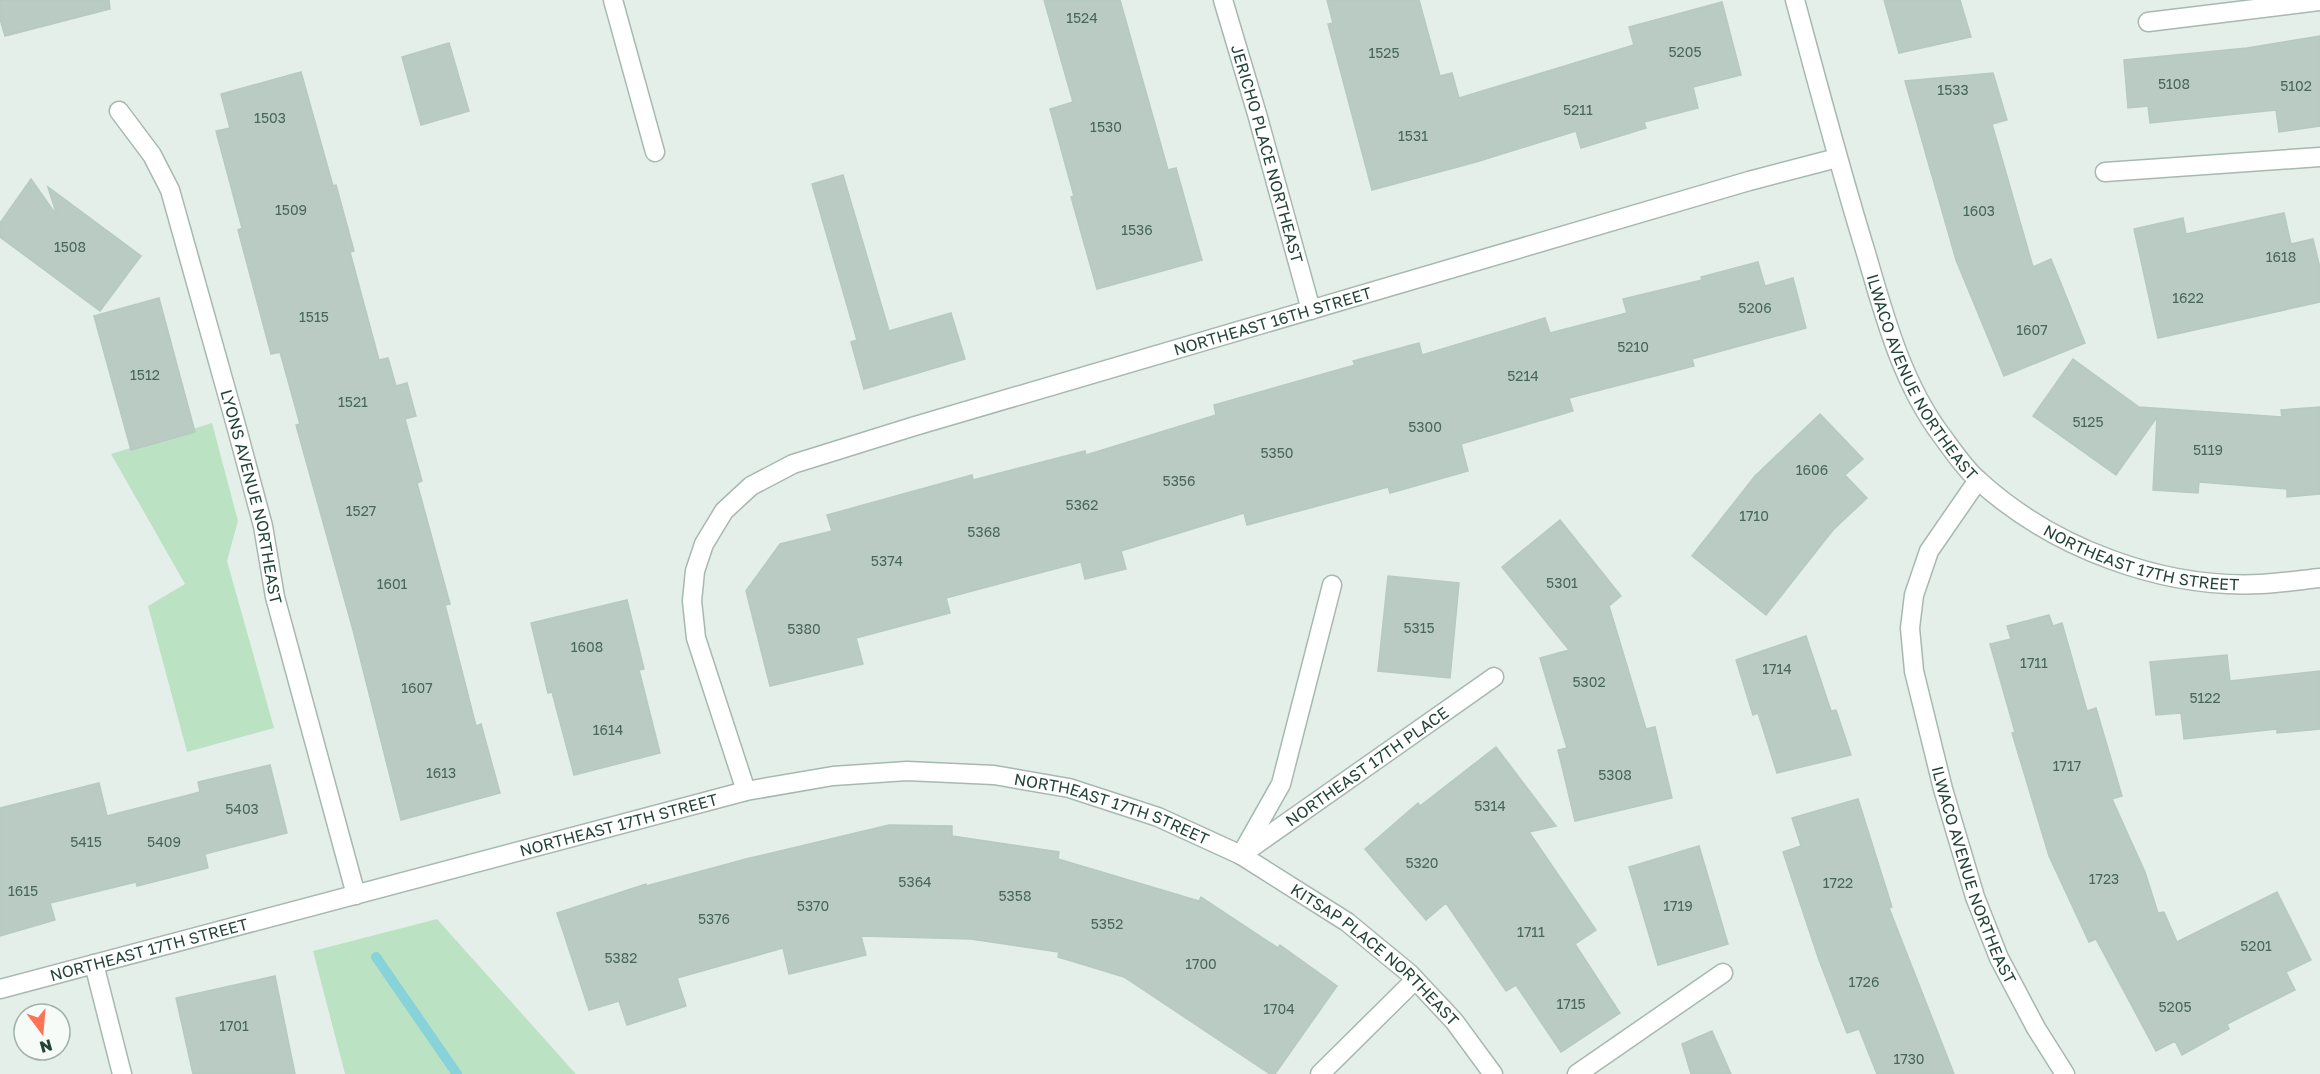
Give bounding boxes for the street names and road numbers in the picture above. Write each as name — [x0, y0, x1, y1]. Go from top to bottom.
street label: JERICHO PLACE NORTHEAST — [1227, 42, 1308, 265]
street label: ILWACO AVENUE NORTHEAST — [1863, 272, 1982, 484]
street label: NORTHEAST 16TH STREET — [1171, 282, 1374, 359]
street label: LYONS AVENUE NORTHEAST — [216, 387, 286, 606]
street label: NORTHEAST 17TH STREET — [2040, 520, 2239, 594]
street label: NORTHEAST 17TH PLACE — [1282, 702, 1452, 831]
street label: ILWACO AVENUE NORTHEAST — [1928, 764, 2021, 987]
street label: NORTHEAST 17TH STREET — [1013, 769, 1212, 849]
street label: NORTHEAST 17TH STREET — [517, 789, 720, 861]
street label: KITSAP PLACE NORTHEAST — [1287, 879, 1463, 1030]
street label: NORTHEAST 17TH STREET — [48, 914, 250, 985]

